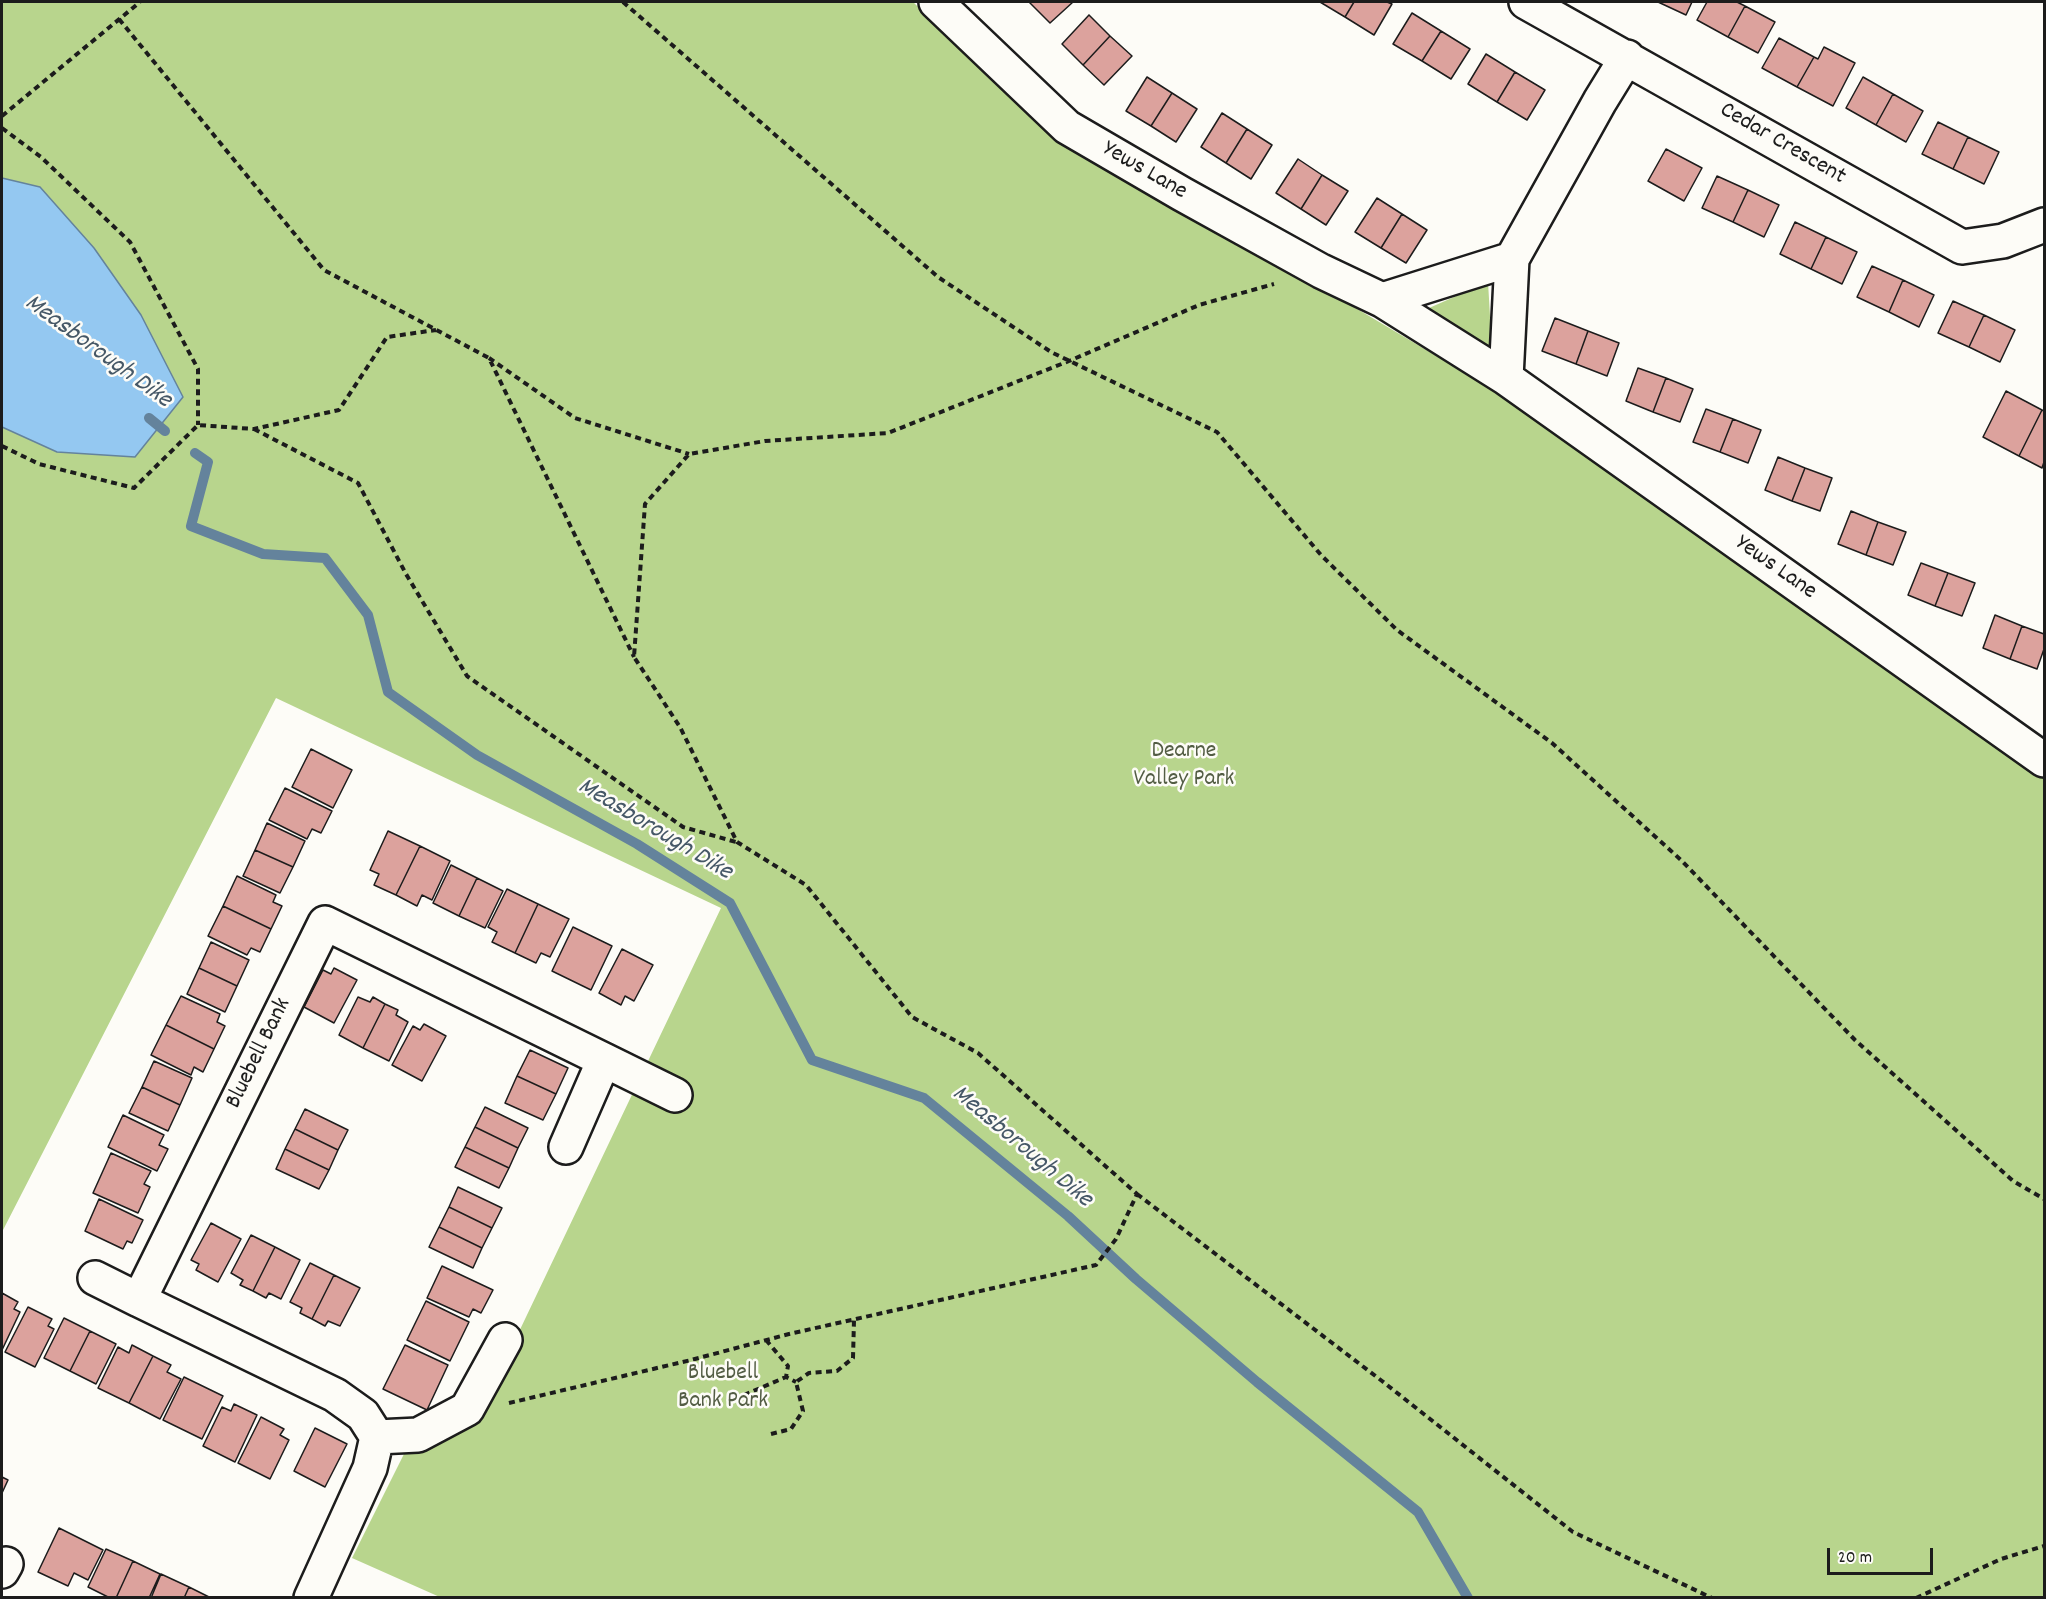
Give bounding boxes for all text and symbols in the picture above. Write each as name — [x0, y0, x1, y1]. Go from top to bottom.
street label: Cedar Crescent — [1714, 97, 1850, 193]
street label: Yews Lane — [1096, 136, 1192, 208]
water label: Measborough Dike — [17, 289, 177, 417]
street label: Yews Lane — [1729, 530, 1821, 608]
park label: Dearne Valley Park — [1134, 739, 1234, 795]
water label: Measborough Dike — [571, 773, 737, 889]
street label: Bluebell Bank — [221, 994, 299, 1114]
water label: Measborough Dike — [944, 1080, 1098, 1216]
park label: Bluebell Bank Park — [678, 1361, 768, 1417]
scale bar — [1830, 1536, 1936, 1574]
text: 20 m — [1838, 1546, 1872, 1571]

